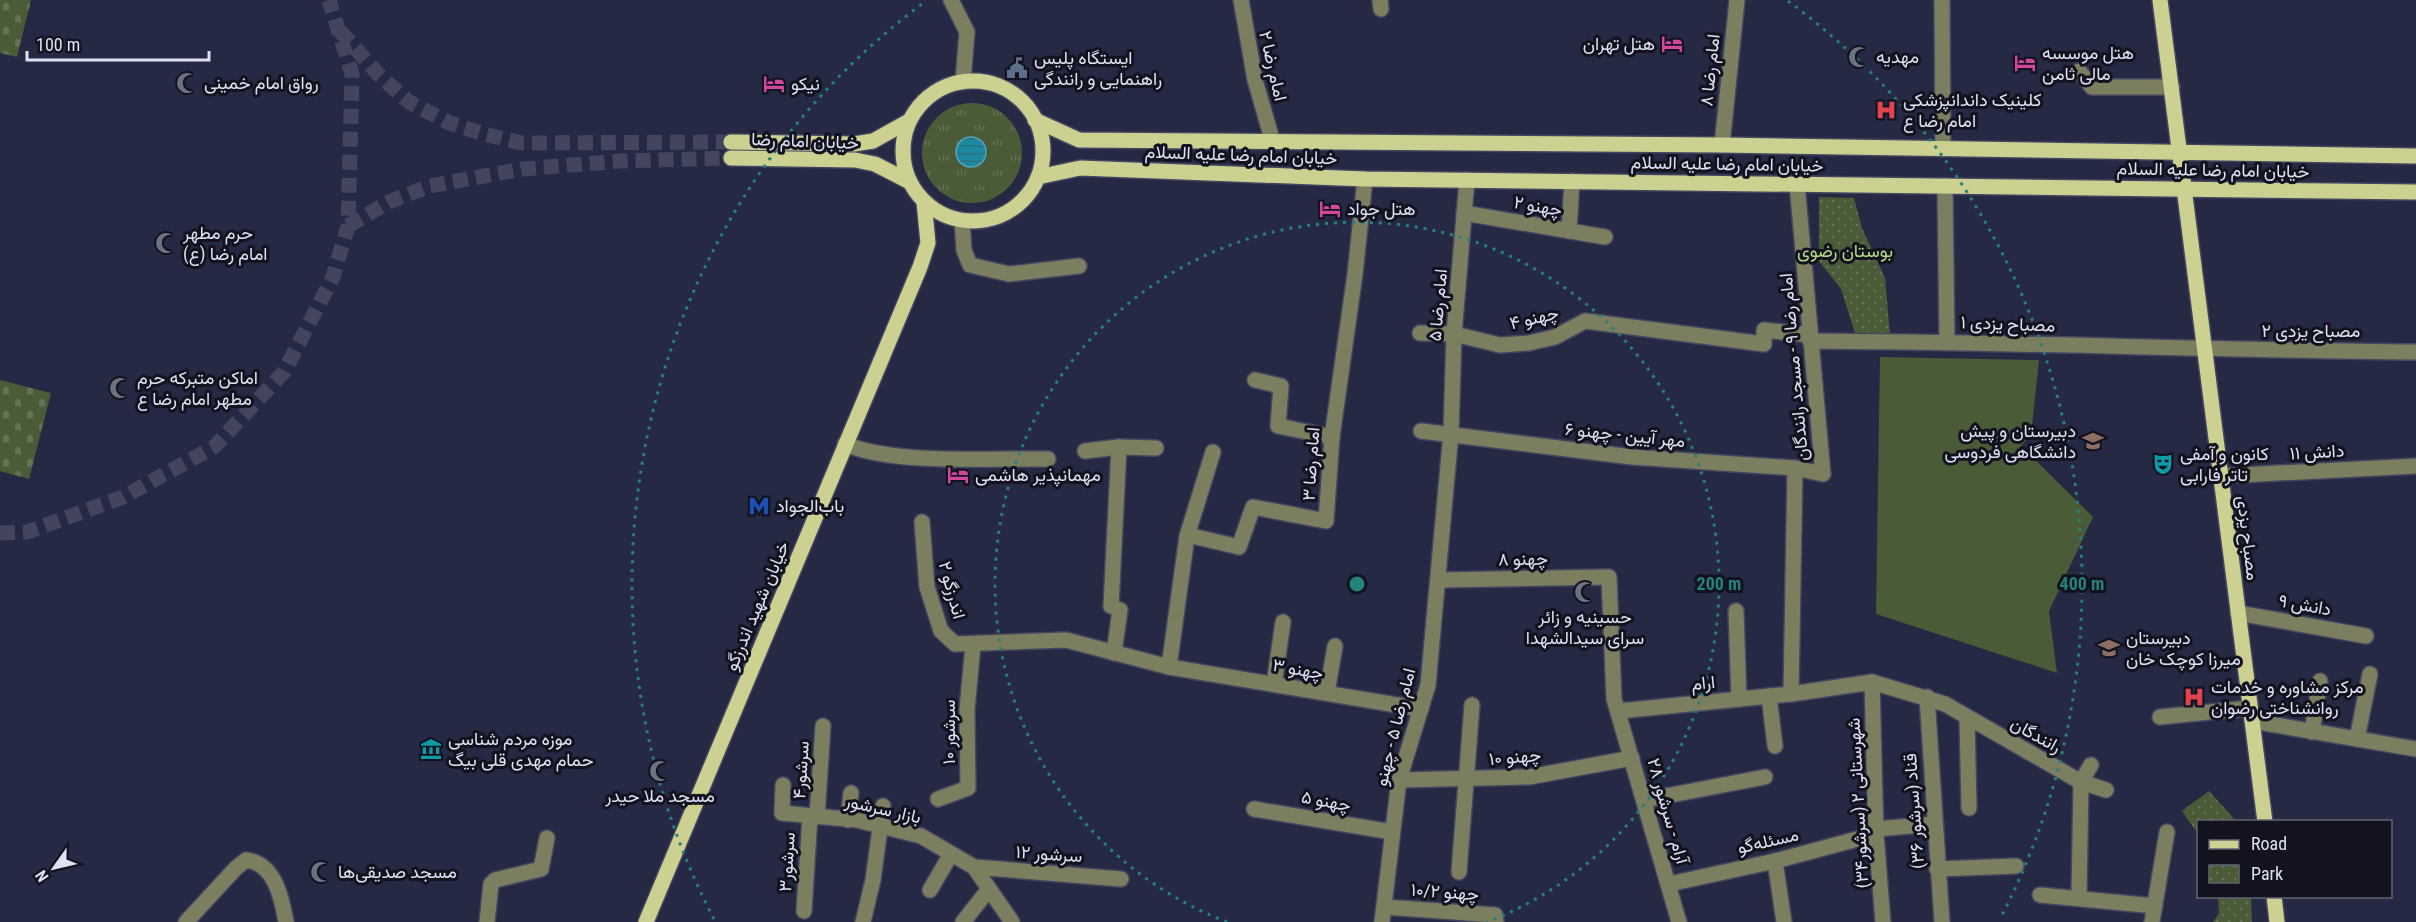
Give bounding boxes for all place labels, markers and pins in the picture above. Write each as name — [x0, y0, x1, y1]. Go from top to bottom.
hotel icon: هتل تهران — [1660, 32, 1684, 56]
place label: هتل تهران — [1583, 33, 1655, 55]
place label: هتل موسسه مالی ثامن — [2042, 42, 2134, 85]
mosque icon: مهدیه — [1847, 45, 1871, 69]
place label: مهدیه — [1876, 46, 1919, 68]
place label: ایستگاه پلیس راهنمایی و رانندگی — [1034, 47, 1162, 90]
hotel icon: هتل موسسه مالی ثامن — [2013, 51, 2037, 75]
public building icon: ایستگاه پلیس راهنمایی و رانندگی — [1005, 56, 1029, 80]
mosque icon: رواق امام خمینی — [175, 71, 199, 95]
place label: رواق امام خمینی — [204, 72, 319, 95]
hotel icon: نیکو — [762, 72, 786, 96]
place label: نیکو — [791, 73, 820, 95]
place label: کلینیک داندانپزشکى امام رضا ع — [1903, 89, 2041, 133]
hospital icon: کلینیک داندانپزشکى امام رضا ع — [1874, 98, 1898, 122]
hotel icon: هتل جواد — [1318, 197, 1342, 221]
place label: هتل جواد — [1347, 198, 1415, 220]
place label: حرم مطهر امام رضا (ع) — [182, 222, 268, 266]
mosque icon: حرم مطهر امام رضا (ع) — [154, 231, 178, 255]
place label: اماکن متبرکه حرم مطهر امام رضا ع — [137, 367, 258, 411]
mosque icon: اماکن متبرکه حرم مطهر امام رضا ع — [108, 376, 132, 400]
place label: دبیرستان و پیش دانشگاهی فردوسی — [1944, 420, 2076, 463]
school or university icon: دبیرستان و پیش دانشگاهی فردوسی — [2081, 429, 2105, 453]
place label: کانون و آمفی تاتر فارابی — [2180, 443, 2269, 486]
theatre icon: کانون و آمفی تاتر فارابی — [2151, 452, 2175, 476]
hotel icon: مهمانپذیر هاشمی — [946, 463, 970, 487]
place label: مهمانپذیر هاشمی — [975, 464, 1101, 487]
metro station icon: باب‌الجواد — [747, 494, 771, 518]
place label: باب‌الجواد — [776, 495, 844, 517]
centre of rings — [1347, 574, 1367, 594]
mosque icon: حسینیه و زائر سرای سیدالشهدا — [1573, 580, 1597, 604]
place label: حسینیه و زائر سرای سیدالشهدا — [1526, 606, 1644, 649]
place label: دبیرستان میرزا کوچک خان — [2126, 627, 2241, 671]
school or university icon: دبیرستان میرزا کوچک خان — [2097, 636, 2121, 660]
place label: مرکز مشاوره و خدمات روانشناختی رضوان — [2211, 676, 2364, 719]
hospital icon: مرکز مشاوره و خدمات روانشناختی رضوان — [2182, 685, 2206, 709]
place label: موزه مردم شناسی حمام مهدی قلی بیگ — [448, 728, 593, 772]
museum icon: موزه مردم شناسی حمام مهدی قلی بیگ — [419, 737, 443, 761]
mosque icon: مسجد ملا حیدر — [648, 759, 672, 783]
place label: مسجد ملا حیدر — [604, 785, 715, 807]
mosque icon: مسجد صدیقی‌ها — [309, 860, 333, 884]
place label: مسجد صدیقی‌ها — [338, 861, 457, 883]

